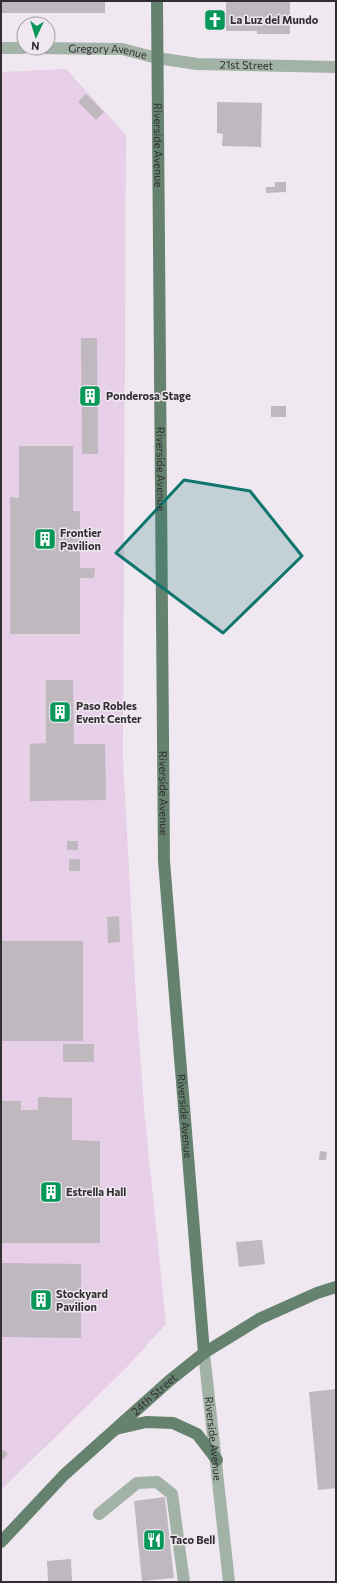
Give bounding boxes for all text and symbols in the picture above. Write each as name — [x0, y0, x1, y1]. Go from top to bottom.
church icon: La Luz del Mundo — [202, 7, 228, 33]
place label: La Luz del Mundo — [230, 13, 319, 26]
north arrow — [16, 16, 56, 56]
text: N — [31, 40, 40, 53]
street label: Gregory Avenue — [68, 41, 149, 61]
street label: 21st Street — [219, 57, 274, 72]
street label: Riverside Avenue — [152, 103, 166, 187]
building icon: Ponderosa Stage — [77, 383, 103, 409]
place label: Ponderosa Stage — [106, 389, 191, 402]
street label: Riverside Avenue — [154, 427, 168, 511]
building icon: Frontier Pavilion — [32, 526, 58, 552]
place label: Frontier Pavilion — [60, 526, 102, 552]
building icon: Paso Robles Event Center — [47, 699, 73, 725]
place label: Paso Robles Event Center — [76, 699, 142, 725]
street label: Riverside Avenue — [157, 751, 171, 835]
street label: Riverside Avenue — [175, 1073, 195, 1159]
building icon: Estrella Hall — [38, 1179, 64, 1205]
place label: Estrella Hall — [66, 1185, 126, 1198]
building icon: Stockyard Pavilion — [28, 1287, 54, 1313]
place label: Stockyard Pavilion — [56, 1287, 108, 1313]
street label: 24th Street — [128, 1370, 180, 1418]
street label: Riverside Avenue — [203, 1396, 225, 1481]
restaurant icon: Taco Bell — [141, 1527, 167, 1553]
place label: Taco Bell — [170, 1533, 215, 1546]

